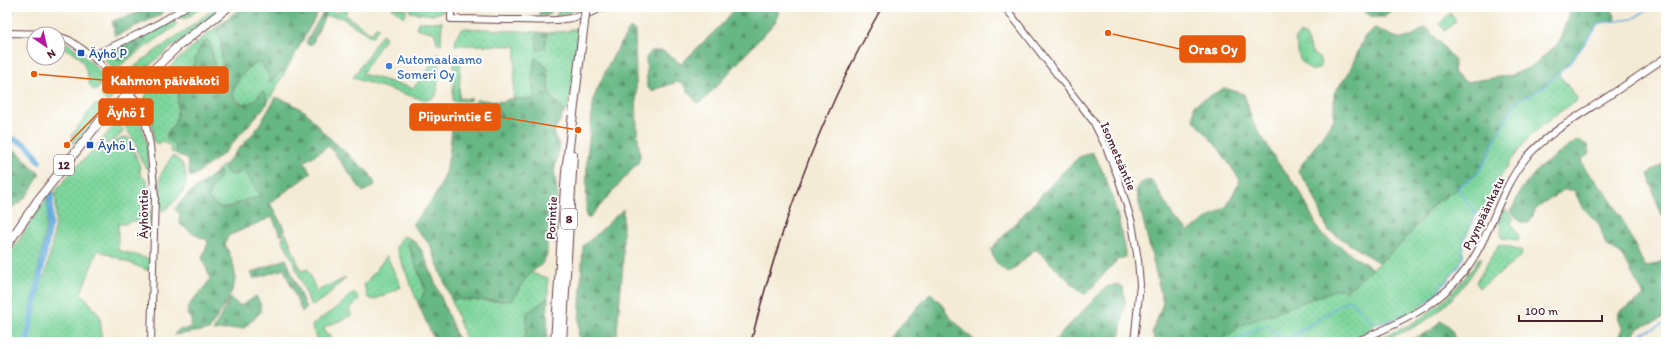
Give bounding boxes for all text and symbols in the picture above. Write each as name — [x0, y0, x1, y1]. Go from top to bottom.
north arrow — [26, 26, 66, 66]
callout: Oras Oy — [1180, 36, 1245, 62]
text: Oras Oy — [1188, 41, 1238, 58]
text: N — [45, 46, 58, 61]
place label: Äyhö P — [89, 46, 127, 61]
marker: Äyhö P — [76, 48, 86, 58]
place label: Automaalaamo Someri Oy — [397, 52, 483, 82]
marker: Automaalaamo Someri Oy — [384, 61, 394, 71]
callout: Kahmon päiväkoti — [103, 67, 228, 93]
text: Kahmon päiväkoti — [111, 72, 219, 89]
callout: Äyhö I — [99, 99, 153, 125]
text: Äyhö I — [106, 104, 145, 121]
callout: Piipurintie E — [410, 104, 500, 130]
text: Piipurintie E — [418, 108, 492, 125]
street label: Isometsäntie — [1097, 120, 1140, 193]
place label: Äyhö L — [98, 138, 135, 153]
marker: Äyhö L — [85, 140, 95, 150]
road number: 12 — [54, 155, 74, 175]
street label: Pyynpäänkatu — [1459, 174, 1508, 252]
street label: Äyhöntie — [136, 189, 151, 239]
street label: Porintie — [543, 196, 560, 240]
road number: 8 — [561, 209, 577, 229]
scale bar — [1519, 297, 1602, 323]
text: 100 m — [1525, 304, 1558, 318]

